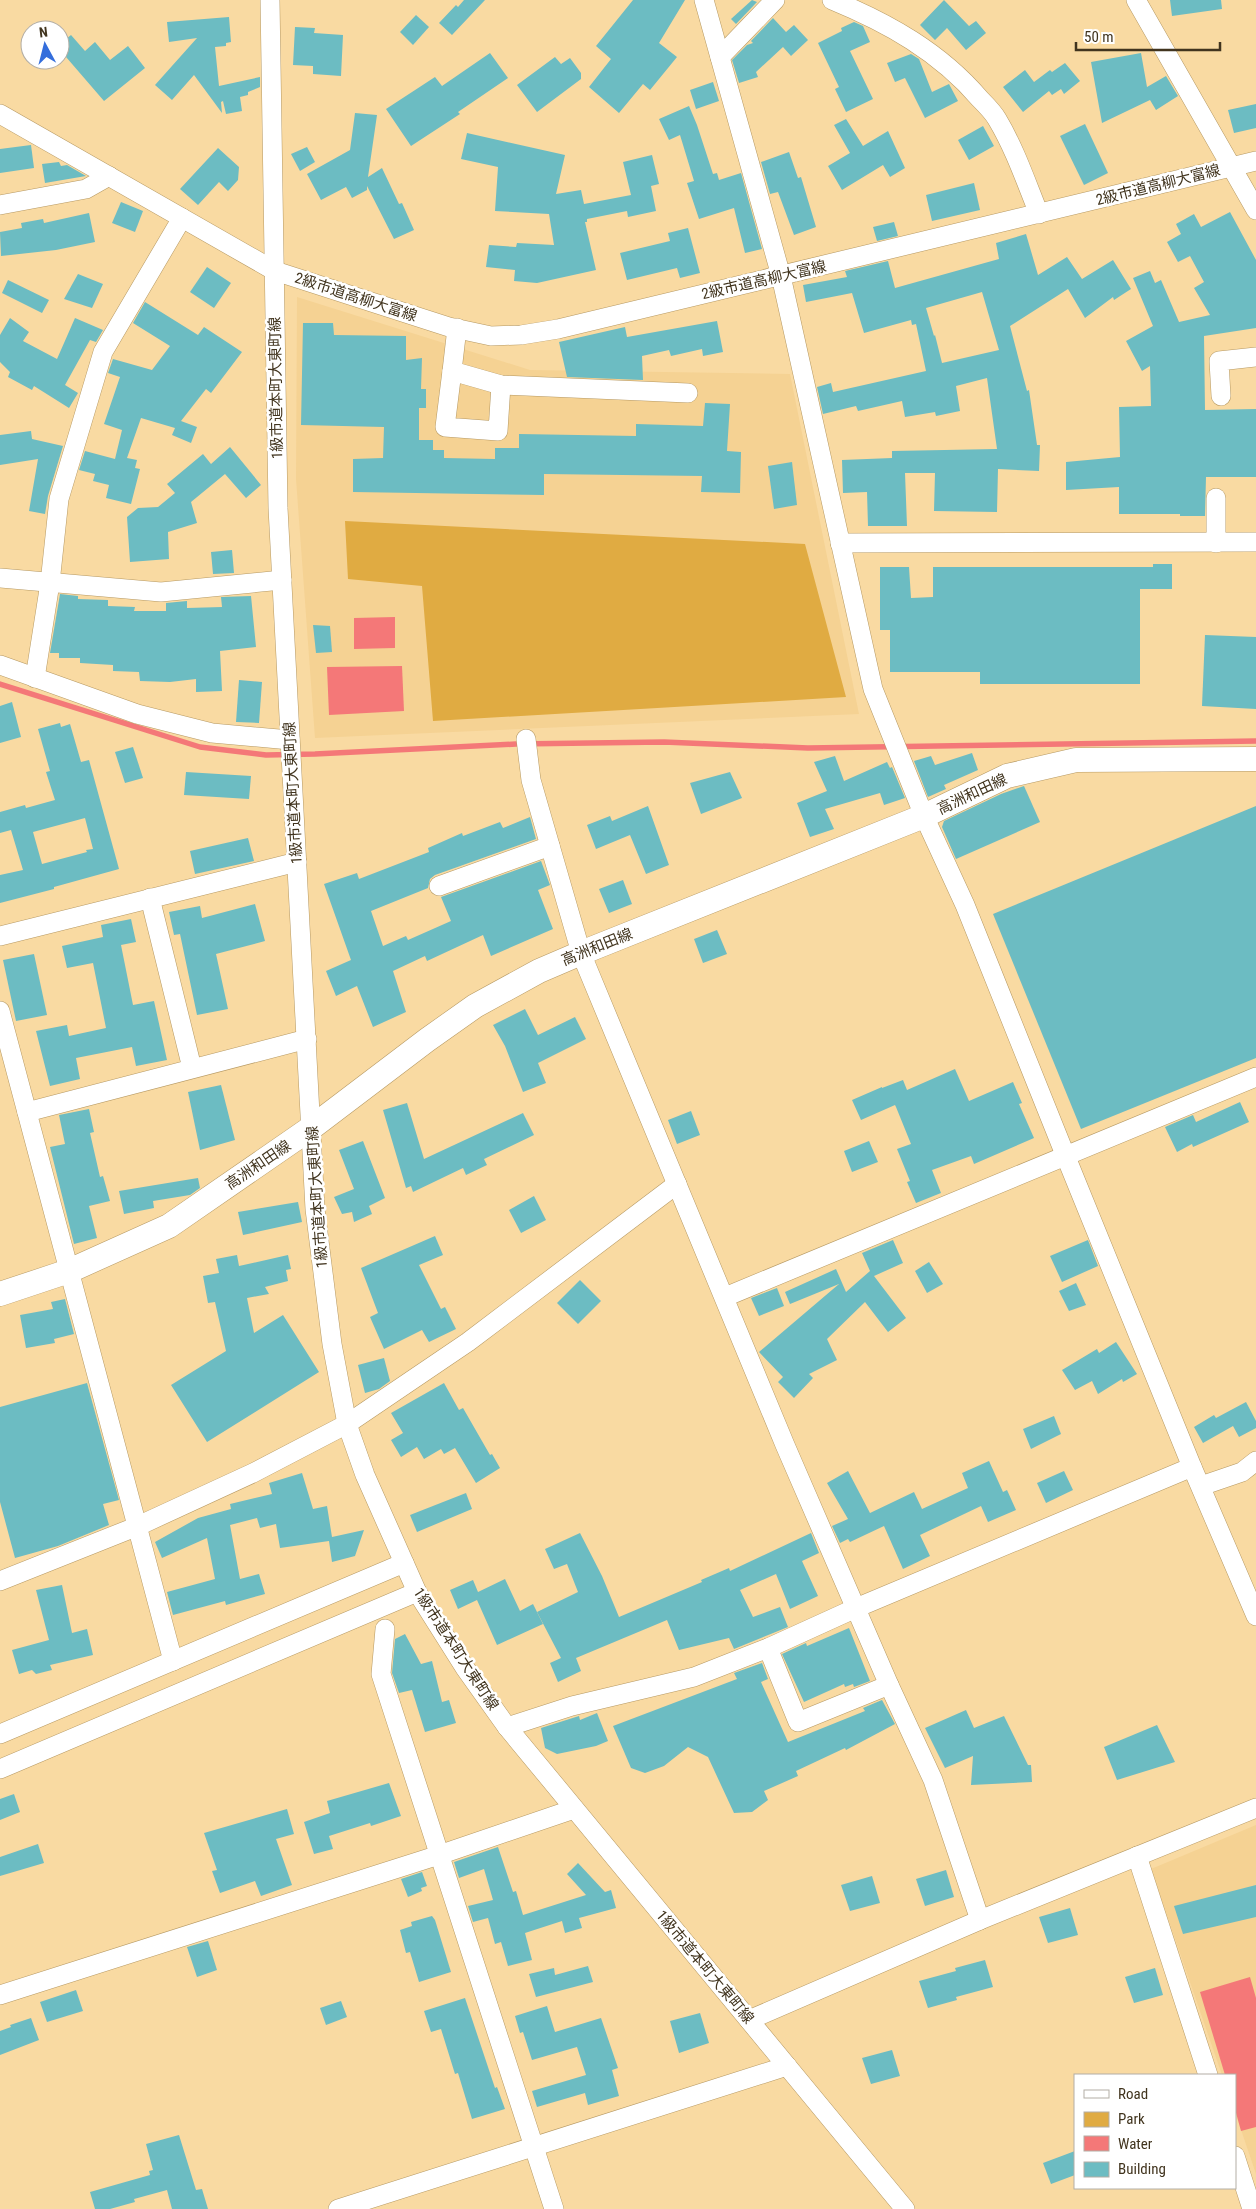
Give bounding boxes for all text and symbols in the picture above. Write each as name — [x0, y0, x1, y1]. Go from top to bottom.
north arrow — [20, 20, 70, 70]
scale bar — [1076, 20, 1220, 52]
text: N — [38, 24, 49, 41]
text: 50 m — [1084, 28, 1114, 46]
street label: 2級市道高柳大富線 — [1094, 161, 1222, 209]
street label: 2級市道高柳大富線 — [700, 257, 828, 303]
street label: 2級市道高柳大富線 — [293, 269, 419, 325]
street label: 1級市道本町大東町線 — [266, 317, 286, 459]
street label: 1級市道本町大東町線 — [280, 721, 306, 865]
street label: 高洲和田線 — [934, 770, 1010, 818]
street label: 高洲和田線 — [559, 925, 635, 969]
street label: 1級市道本町大東町線 — [303, 1125, 331, 1269]
street label: 高洲和田線 — [222, 1137, 294, 1193]
street label: 1級市道本町大東町線 — [410, 1584, 502, 1714]
street label: 1級市道本町大東町線 — [652, 1907, 758, 2027]
legend — [1074, 2074, 1236, 2189]
text: Road — [1118, 2085, 1148, 2103]
text: Park — [1118, 2110, 1145, 2128]
text: Water — [1118, 2135, 1153, 2153]
text: Building — [1118, 2160, 1166, 2178]

